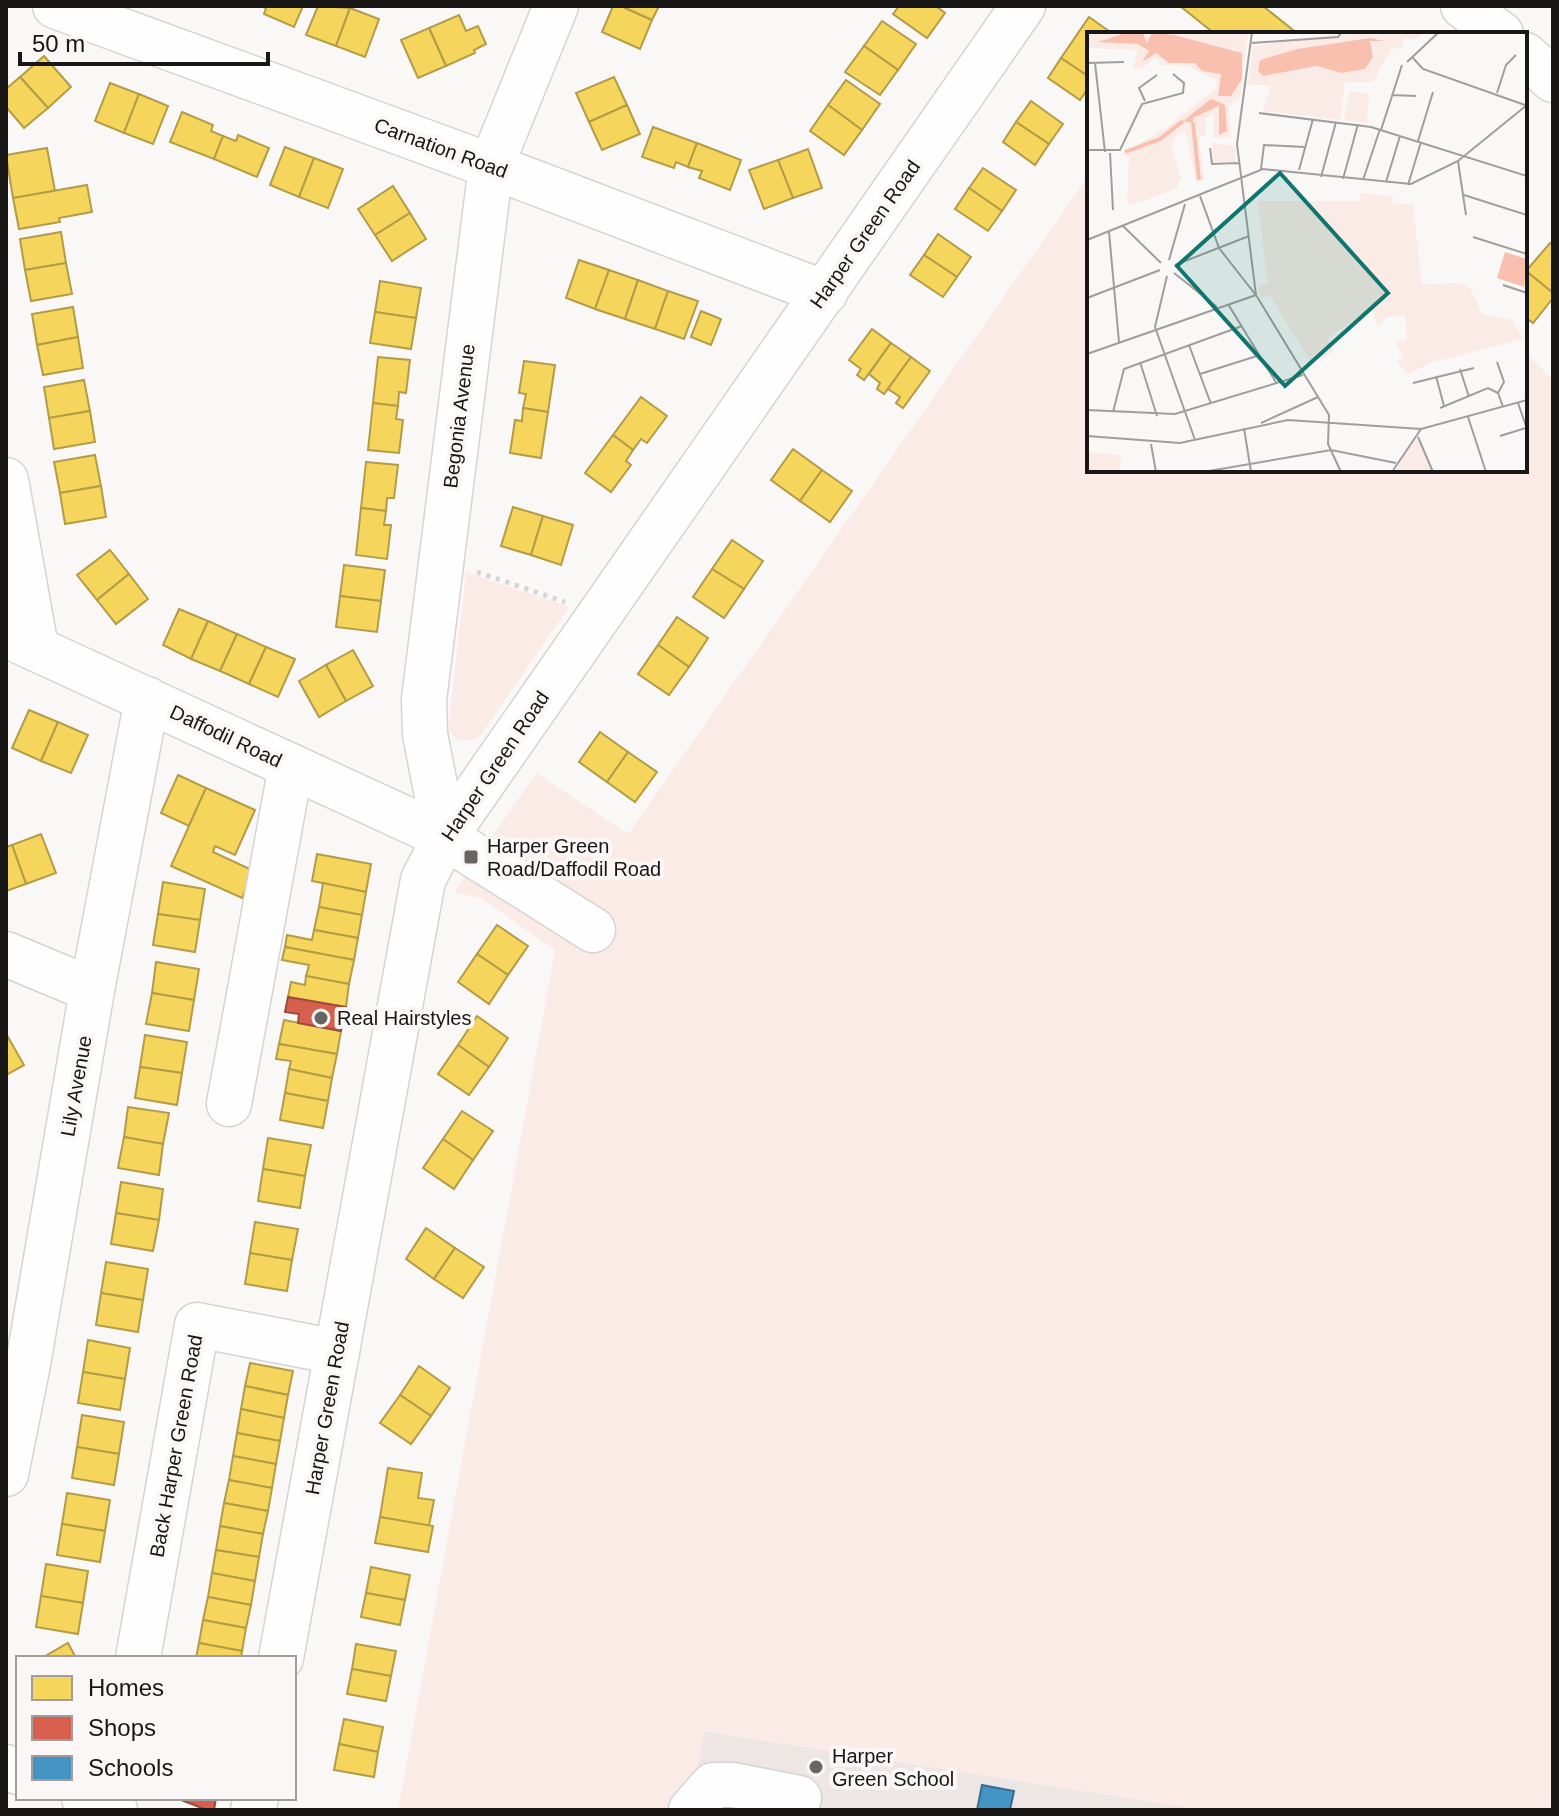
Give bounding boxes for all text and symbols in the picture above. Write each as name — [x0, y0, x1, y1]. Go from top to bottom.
scale bar — [20, 16, 268, 66]
text: 50 m — [32, 30, 85, 57]
inset map — [1087, 32, 1527, 472]
street label: Carnation Road — [371, 114, 511, 182]
street label: Harper Green Road — [806, 156, 924, 312]
street label: Begonia Avenue — [439, 343, 479, 489]
street label: Harper Green Road — [437, 687, 553, 845]
street label: Daffodil Road — [167, 700, 285, 772]
place label: Harper Green Road/Daffodil Road — [487, 835, 661, 880]
marker: Harper Green Road/Daffodil Road — [462, 848, 480, 866]
place label: Real Hairstyles — [337, 1007, 471, 1029]
marker: Real Hairstyles — [312, 1009, 330, 1027]
street label: Lily Avenue — [56, 1034, 96, 1138]
street label: Harper Green Road — [301, 1320, 353, 1496]
street label: Back Harper Green Road — [146, 1333, 206, 1559]
legend — [16, 1656, 296, 1800]
text: Homes — [88, 1674, 164, 1701]
text: Shops — [88, 1714, 156, 1741]
place label: Harper Green School — [832, 1745, 954, 1790]
text: Schools — [88, 1754, 173, 1781]
marker: Harper Green School — [807, 1758, 825, 1776]

